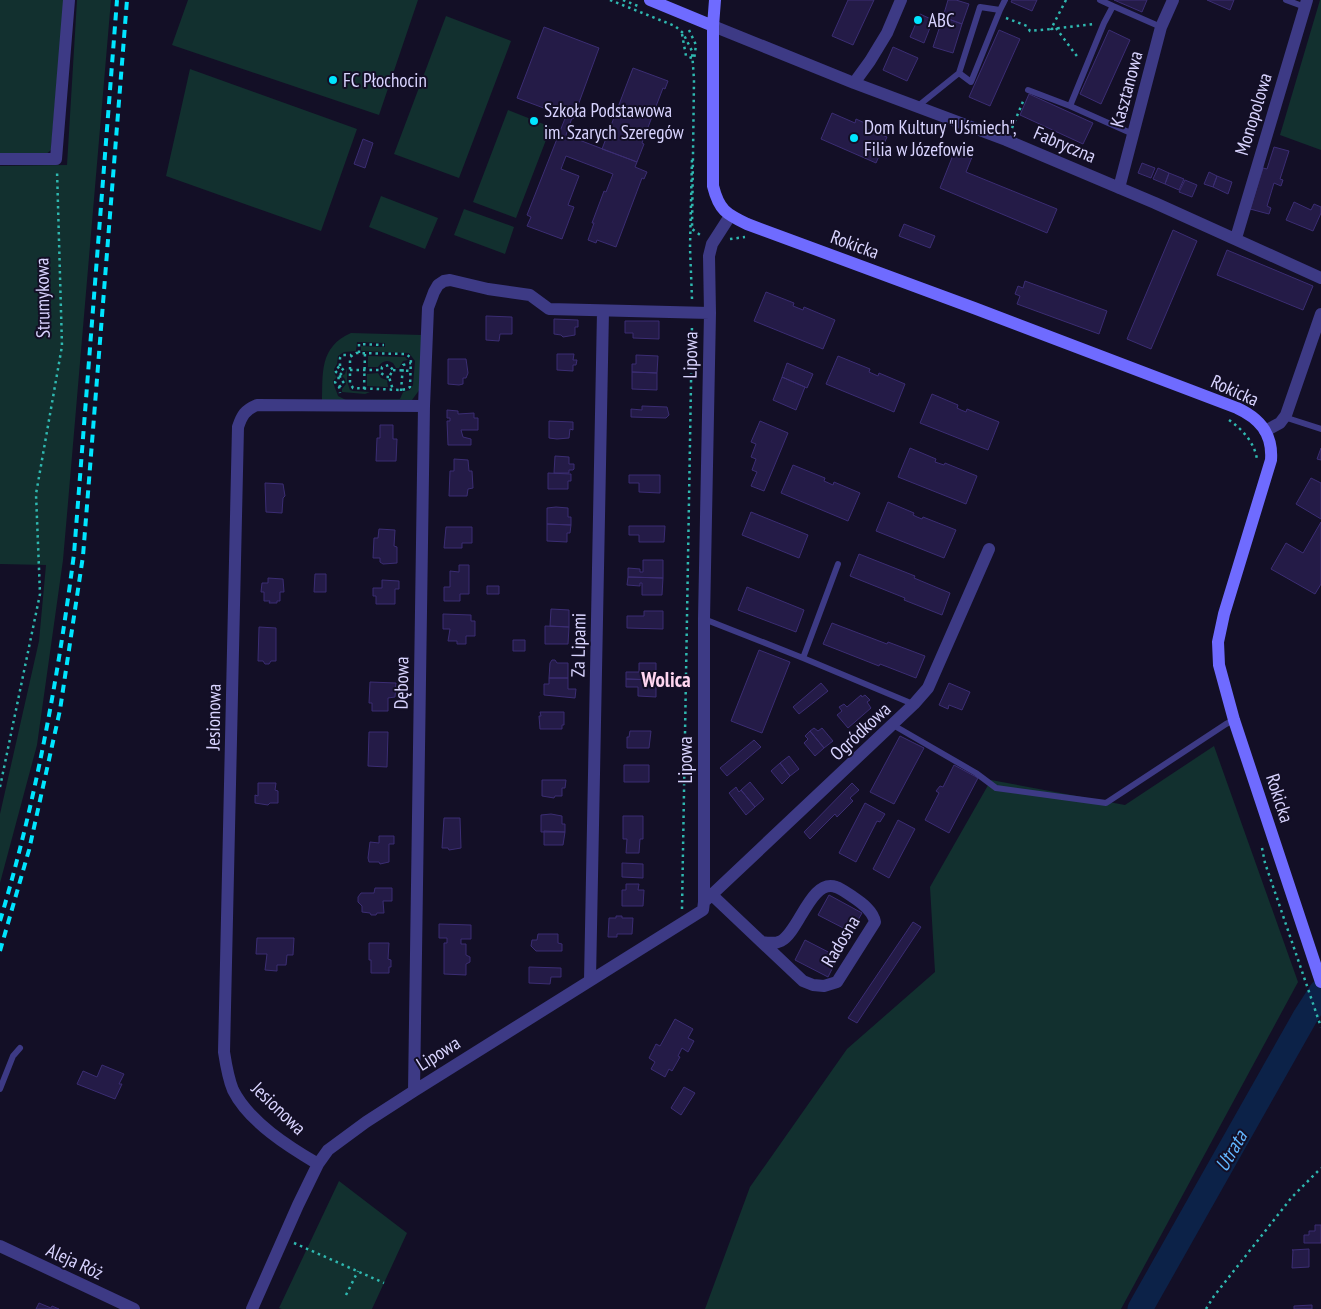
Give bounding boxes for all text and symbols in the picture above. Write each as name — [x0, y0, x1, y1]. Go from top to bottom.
place label: ABC — [928, 8, 955, 32]
marker: ABC — [912, 14, 924, 26]
street label: Kasztanowa — [1104, 48, 1148, 130]
place label: FC Płochocin — [343, 68, 427, 92]
street label: Monopolowa — [1229, 70, 1277, 158]
marker: FC Płochocin — [327, 74, 339, 86]
place label: Szkoła Podstawowa im. Szarych Szeregów — [544, 98, 684, 144]
marker: Szkoła Podstawowa im. Szarych Szeregów — [528, 115, 540, 127]
place label: Dom Kultury "Uśmiech", Filia w Józefowie — [864, 115, 1017, 161]
street label: Fabryczna — [1030, 120, 1100, 168]
marker: Dom Kultury "Uśmiech", Filia w Józefowie — [848, 132, 860, 144]
street label: Rokicka — [827, 224, 883, 264]
street label: Strumykowa — [29, 258, 55, 338]
street label: Lipowa — [678, 331, 702, 379]
street label: Rokicka — [1207, 369, 1263, 411]
street label: Za Lipami — [565, 613, 591, 677]
street label: Dębowa — [389, 656, 413, 710]
district label: Wolica — [640, 666, 691, 693]
street label: Jesionowa — [200, 684, 226, 751]
street label: Ogródkowa — [825, 697, 895, 765]
street label: Lipowa — [673, 736, 697, 784]
street label: Rokicka — [1261, 771, 1299, 825]
street label: Radosna — [815, 911, 865, 971]
street label: Lipowa — [412, 1030, 464, 1076]
street label: Jesionowa — [246, 1076, 311, 1140]
water label: Utrata — [1209, 1125, 1253, 1176]
street label: Aleja Róż — [43, 1237, 107, 1285]

